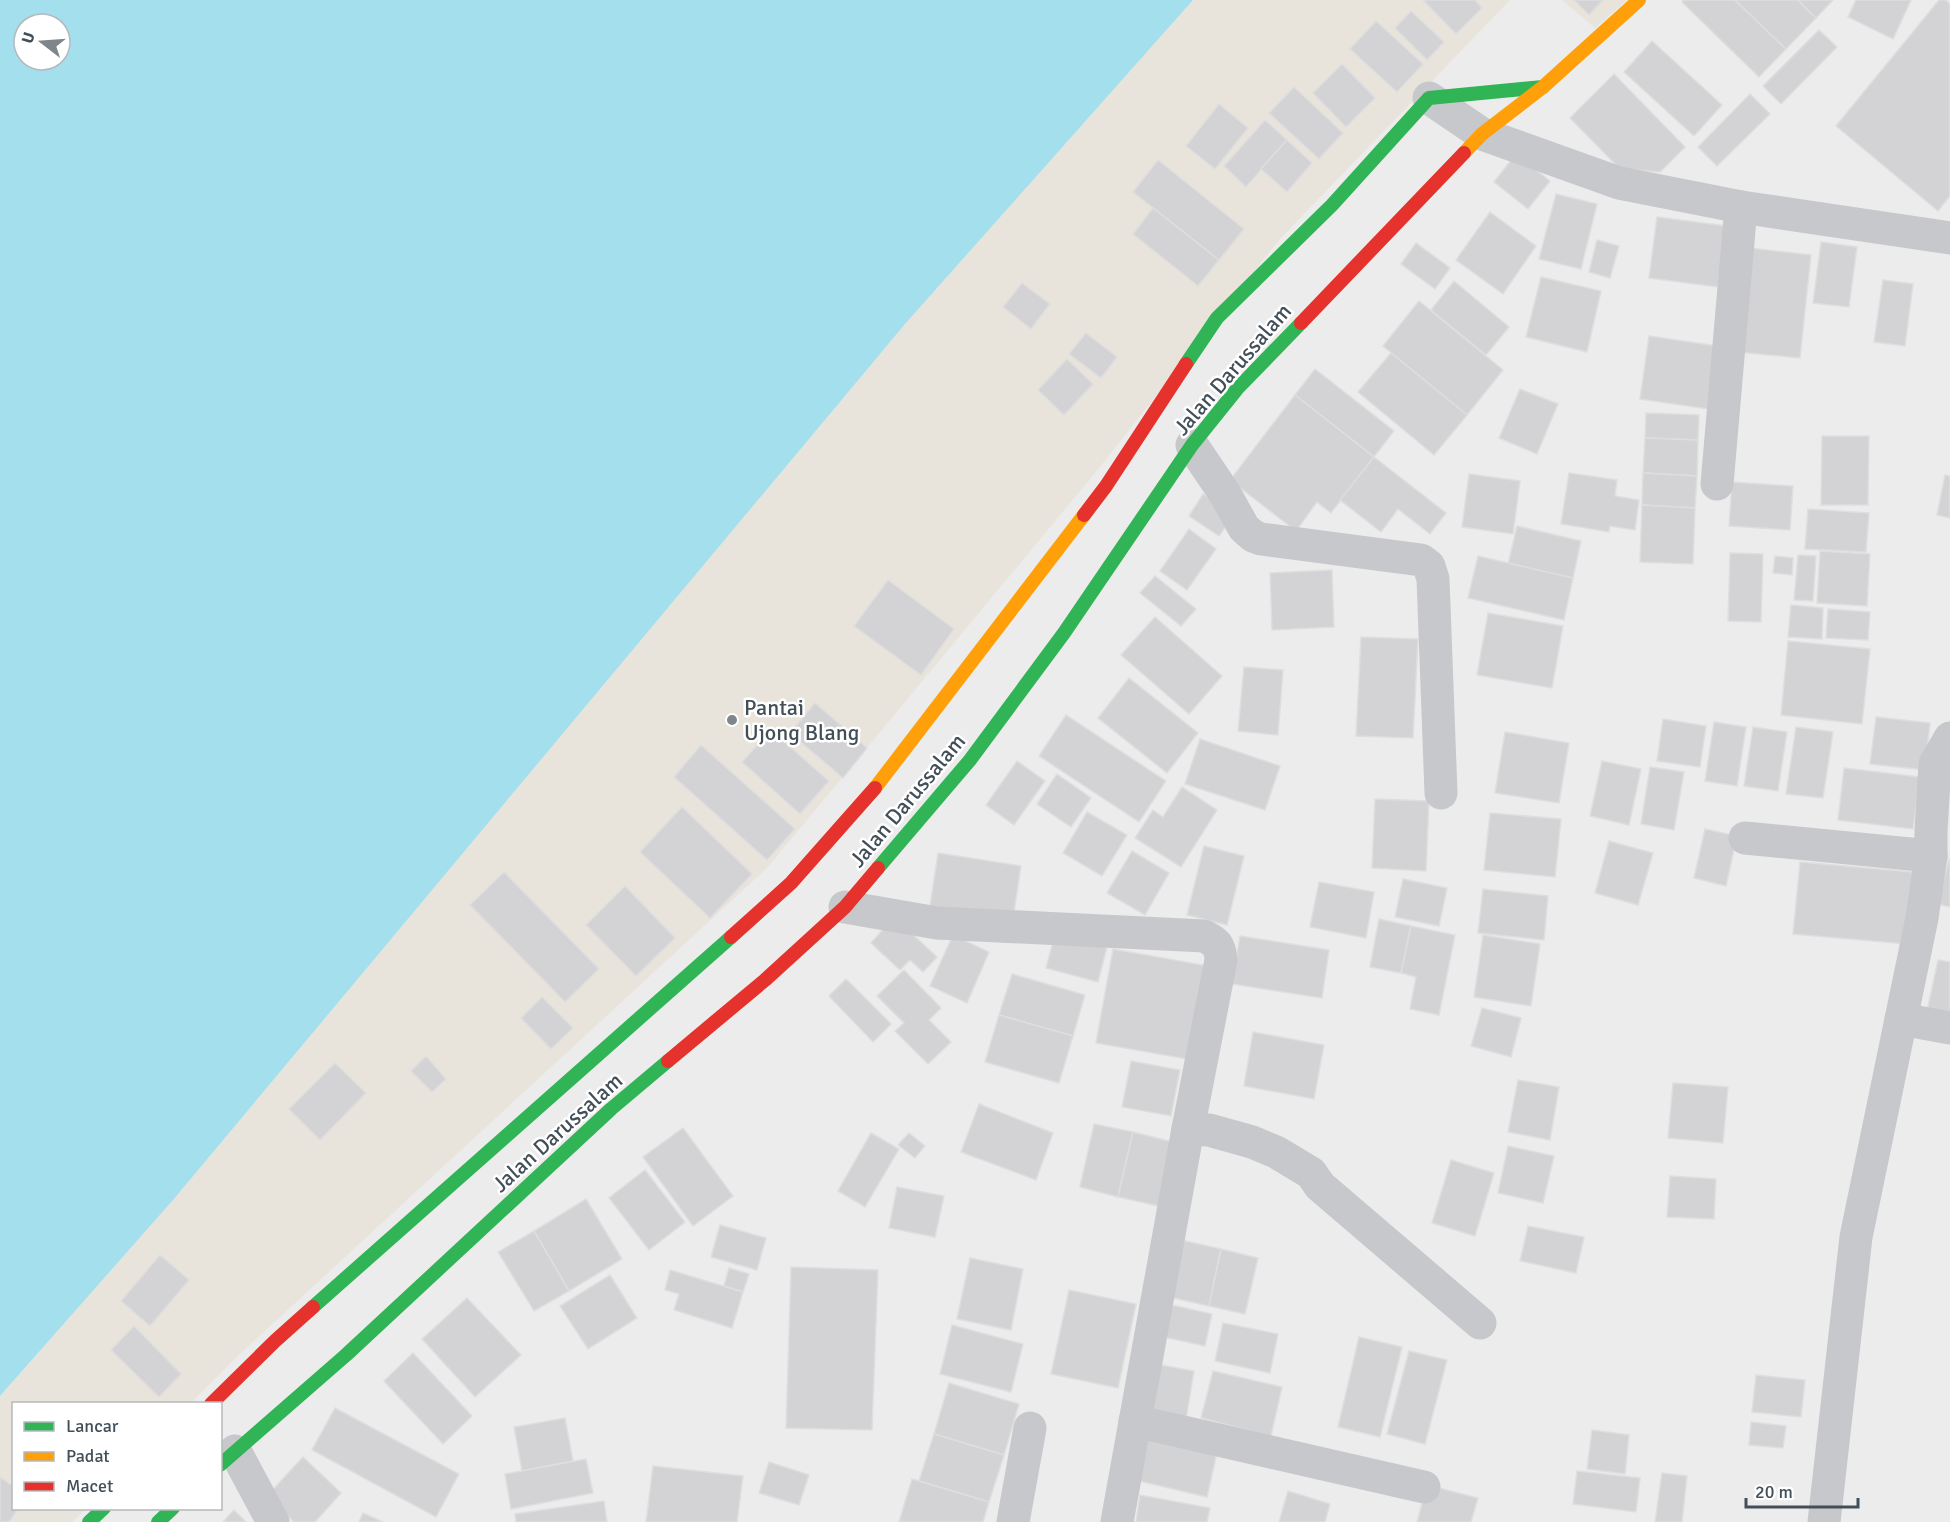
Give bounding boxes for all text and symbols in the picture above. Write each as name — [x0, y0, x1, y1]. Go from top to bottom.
north arrow — [12, 12, 72, 72]
text: U — [17, 30, 40, 46]
street label: Jalan Darussalam — [1168, 298, 1297, 441]
place label: Pantai Ujong Blang — [744, 694, 859, 746]
marker: Pantai Ujong Blang — [725, 713, 739, 727]
street label: Jalan Darussalam — [844, 728, 971, 873]
street label: Jalan Darussalam — [487, 1067, 628, 1198]
legend — [12, 1402, 222, 1510]
text: Lancar — [66, 1415, 119, 1437]
text: Padat — [66, 1445, 110, 1467]
scale bar — [1746, 1471, 1858, 1509]
text: Macet — [66, 1475, 113, 1497]
text: 20 m — [1755, 1481, 1793, 1503]

